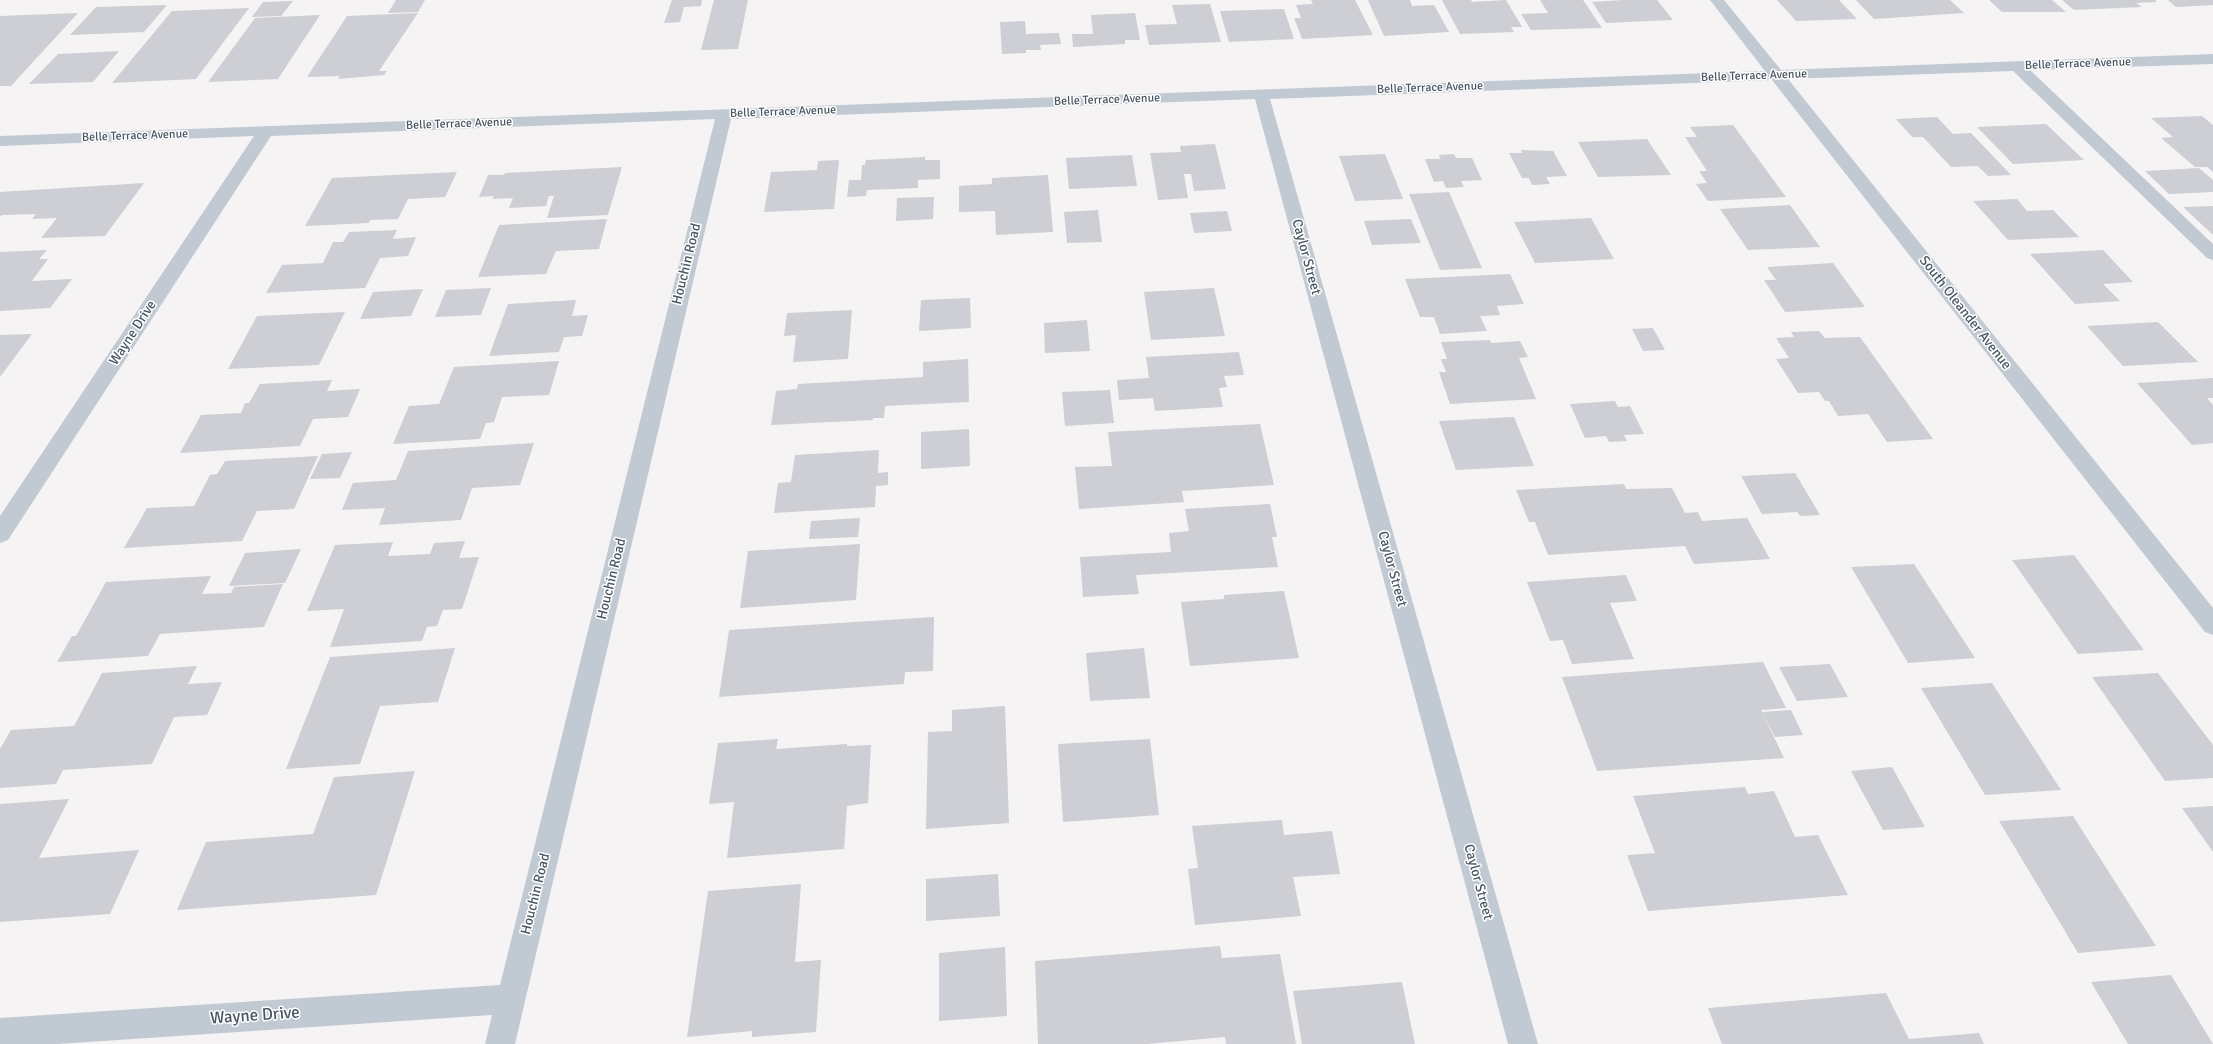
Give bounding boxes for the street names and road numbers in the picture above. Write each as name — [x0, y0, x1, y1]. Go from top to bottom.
street label: Belle Terrace Avenue — [2025, 55, 2131, 73]
street label: Belle Terrace Avenue — [1701, 67, 1807, 85]
street label: Belle Terrace Avenue — [1377, 79, 1483, 97]
street label: Belle Terrace Avenue — [1054, 91, 1160, 109]
street label: Belle Terrace Avenue — [730, 103, 836, 121]
street label: Belle Terrace Avenue — [406, 115, 512, 133]
street label: Belle Terrace Avenue — [82, 127, 188, 145]
street label: Caylor Street — [1288, 217, 1324, 297]
street label: Houchin Road — [669, 222, 705, 306]
street label: South Oleander Avenue — [1915, 253, 2015, 373]
street label: Wayne Drive — [106, 297, 160, 369]
street label: Caylor Street — [1374, 529, 1410, 609]
street label: Houchin Road — [594, 537, 630, 621]
street label: Caylor Street — [1460, 842, 1496, 922]
street label: Houchin Road — [518, 852, 554, 936]
street label: Wayne Drive — [210, 1003, 300, 1029]

